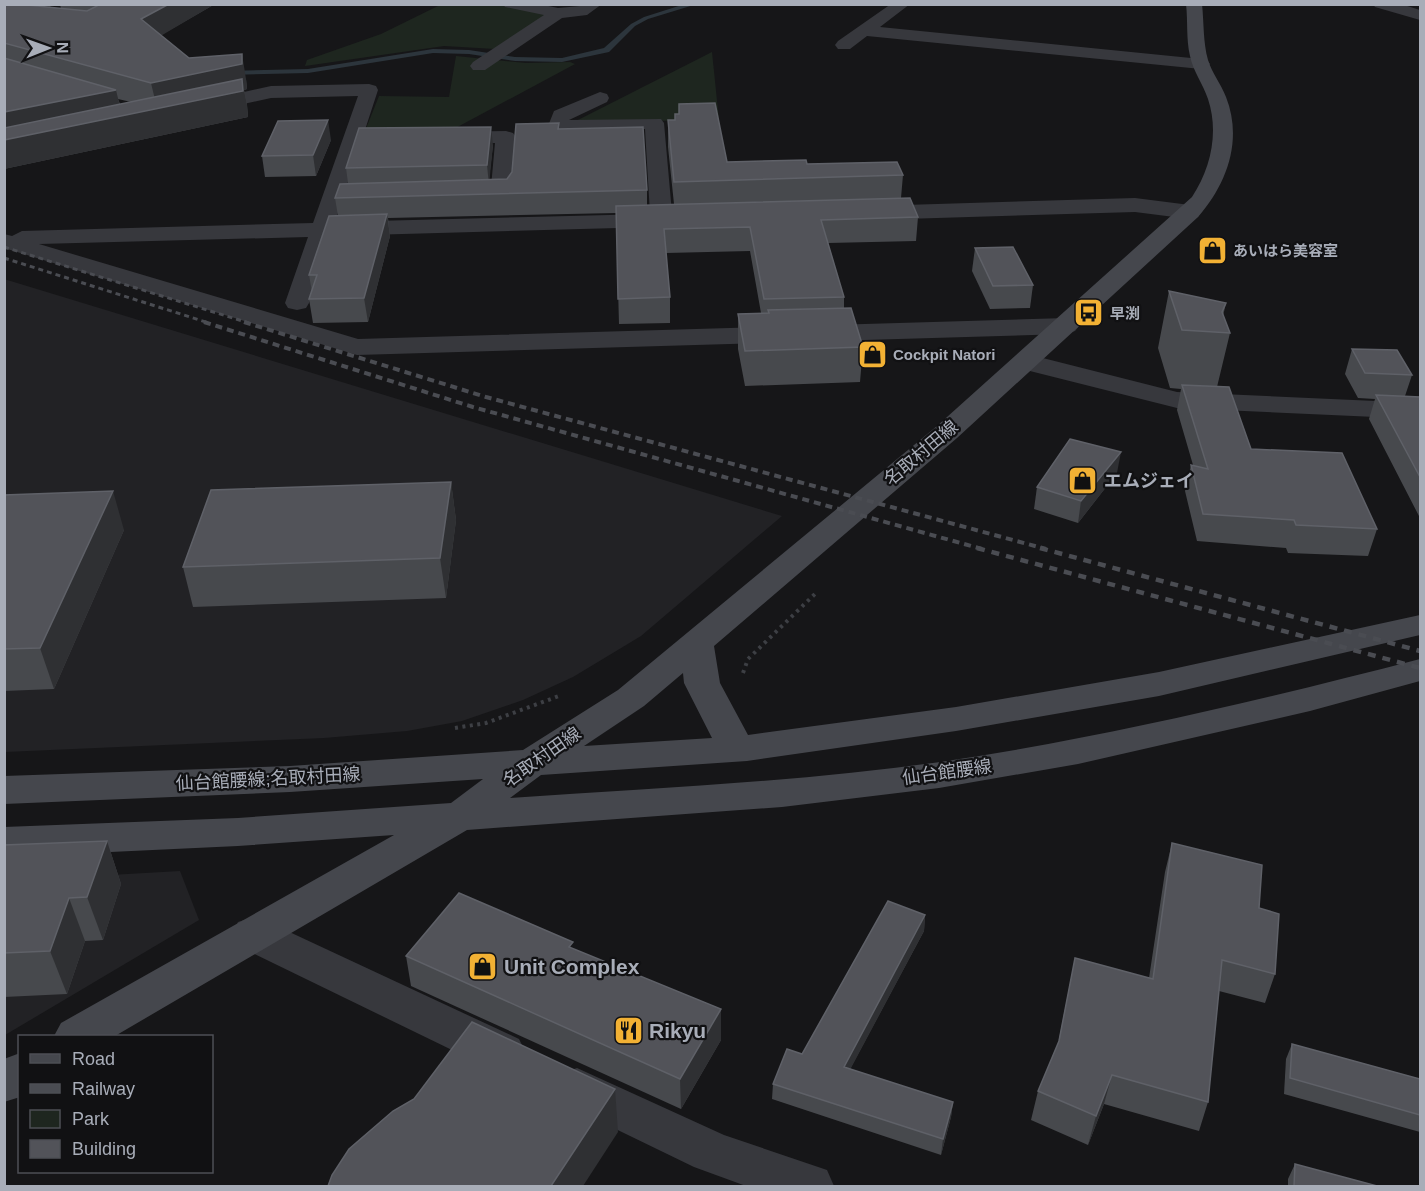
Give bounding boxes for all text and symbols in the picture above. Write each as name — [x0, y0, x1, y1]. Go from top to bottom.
north arrow — [18, 18, 78, 78]
text: N — [54, 42, 71, 54]
shop icon: あいはら美容室 — [1196, 234, 1228, 266]
place label: あいはら美容室 — [1233, 242, 1338, 259]
bus stop icon: 早渕 — [1073, 297, 1105, 329]
place label: 早渕 — [1110, 305, 1140, 322]
shop icon: Cockpit Natori — [856, 338, 888, 370]
place label: Cockpit Natori — [893, 346, 996, 363]
street label: 名取村田線 — [880, 416, 962, 490]
shop icon: エムジェイ — [1067, 465, 1099, 497]
place label: エムジェイ — [1104, 471, 1194, 491]
street label: 名取村田線 — [499, 723, 585, 791]
street label: 仙台館腰線 — [901, 756, 993, 788]
street label: 仙台館腰線;名取村田線 — [175, 764, 361, 794]
shop icon: Unit Complex — [467, 950, 499, 982]
place label: Unit Complex — [504, 955, 640, 978]
restaurant icon: Rikyu — [612, 1014, 644, 1046]
place label: Rikyu — [649, 1019, 706, 1042]
legend — [18, 1035, 213, 1173]
text: Road — [72, 1049, 115, 1069]
text: Railway — [72, 1079, 135, 1099]
text: Park — [72, 1109, 110, 1129]
text: Building — [72, 1139, 136, 1159]

